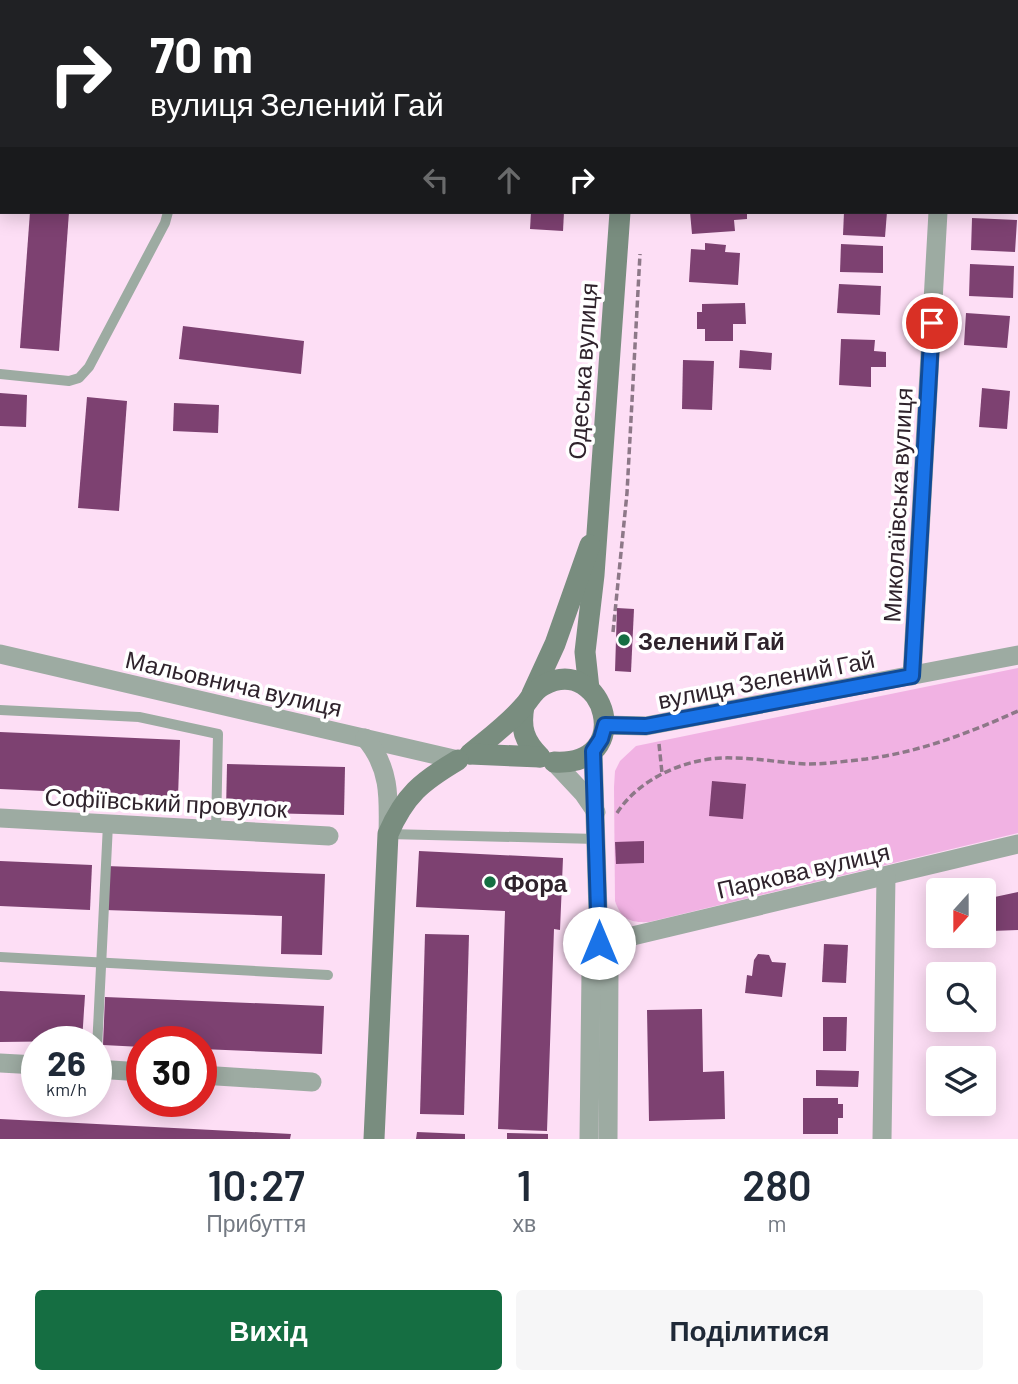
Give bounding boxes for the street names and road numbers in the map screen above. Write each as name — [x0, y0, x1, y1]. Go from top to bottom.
street label: Одеська вулиця — [561, 282, 603, 460]
street label: Миколаївська вулиця — [876, 387, 918, 623]
street label: Мальовнича вулиця — [123, 644, 345, 722]
street label: вулиця Зелений Гай — [655, 644, 877, 714]
street label: Софіївський провулок — [44, 781, 289, 823]
street label: Паркова вулиця — [714, 836, 892, 904]

